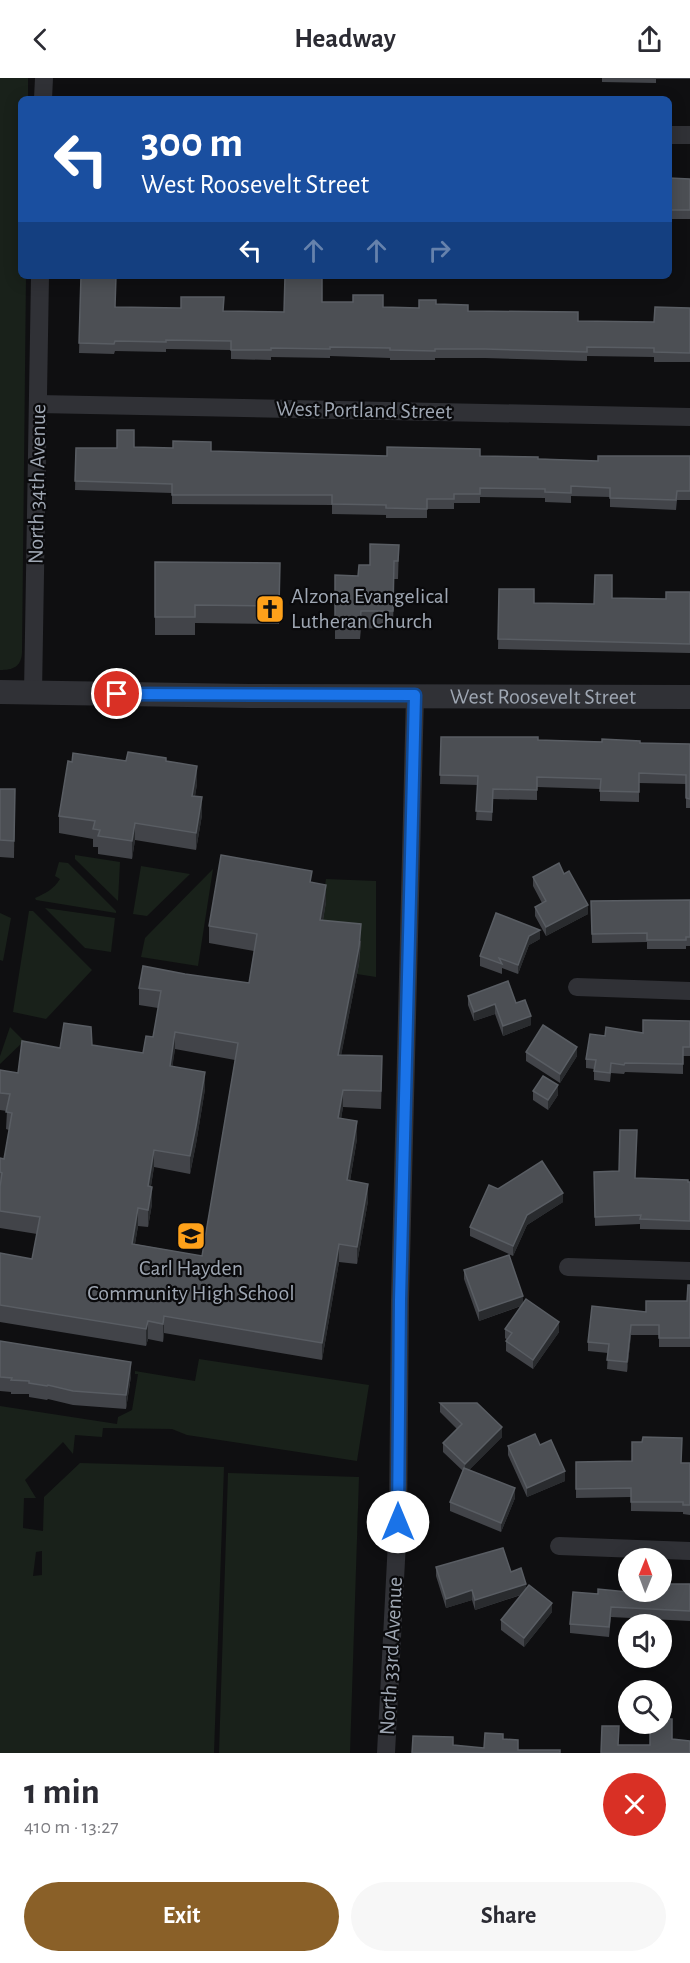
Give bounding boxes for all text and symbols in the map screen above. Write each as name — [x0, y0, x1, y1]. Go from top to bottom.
icon: back — [24, 23, 57, 56]
icon: share — [633, 23, 666, 56]
text: Headway — [294, 25, 396, 52]
icon: left — [42, 120, 120, 198]
text: 300 m — [141, 122, 243, 164]
text: West Roosevelt Street — [141, 171, 369, 198]
icon: left — [234, 234, 267, 267]
icon: ahead — [297, 234, 330, 267]
icon: ahead — [360, 234, 393, 267]
icon: right — [423, 234, 456, 267]
street label: West Portland Street — [276, 397, 452, 423]
street label: North 34th Avenue — [25, 404, 49, 564]
place label: Alzona Evangelical Lutheran Church — [291, 585, 449, 632]
church icon: Alzona Evangelical Lutheran Church — [254, 593, 286, 625]
pin — [91, 668, 142, 719]
icon: arrive — [100, 677, 133, 710]
street label: West Roosevelt Street — [450, 685, 636, 708]
school or university icon: Carl Hayden Community High School — [175, 1220, 207, 1252]
place label: Carl Hayden Community High School — [87, 1257, 295, 1304]
position arrow — [366, 1490, 430, 1554]
north arrow — [618, 1548, 672, 1602]
map controls — [618, 1548, 672, 1734]
street label: North 33rd Avenue — [376, 1576, 406, 1736]
button: sound — [618, 1614, 672, 1668]
button: search — [618, 1680, 672, 1734]
button: close — [603, 1773, 666, 1836]
text: 1 min — [24, 1774, 100, 1810]
text: 410 m · 13:27 — [24, 1817, 119, 1837]
button: Exit — [24, 1882, 339, 1951]
button: Share — [351, 1882, 666, 1951]

